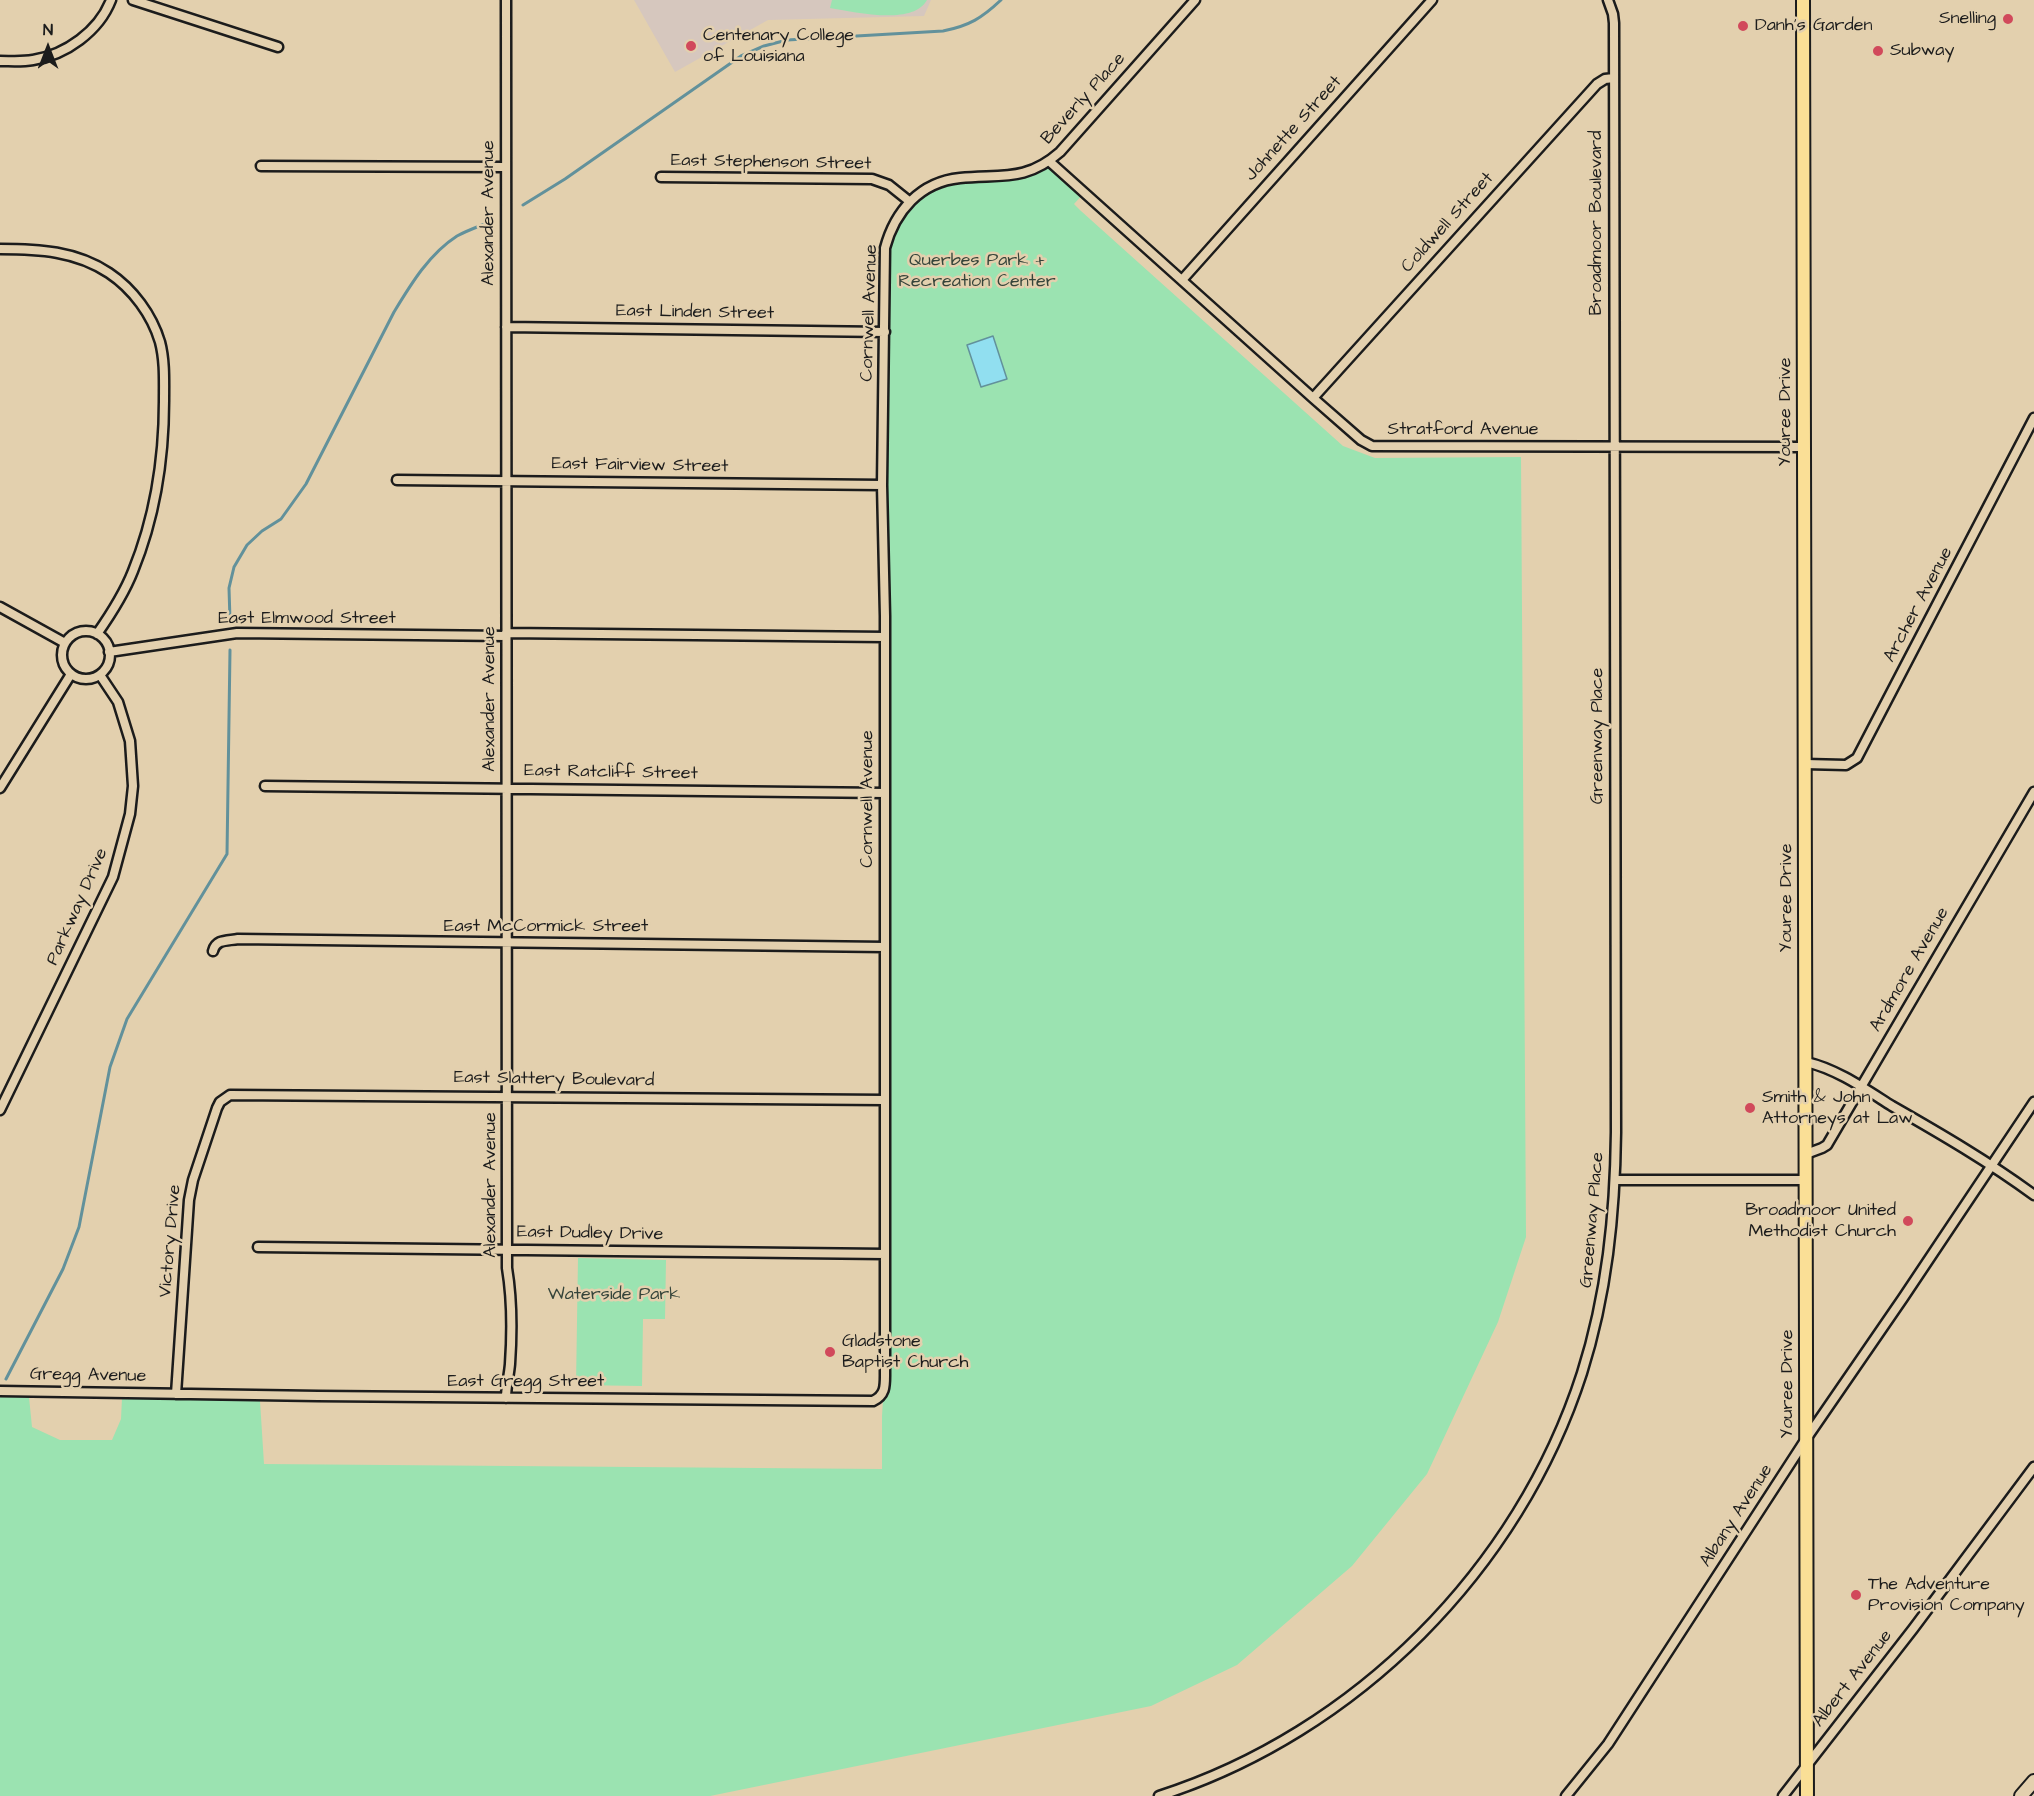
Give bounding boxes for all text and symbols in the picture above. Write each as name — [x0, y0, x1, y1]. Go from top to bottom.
place label: Snelling — [1939, 8, 1996, 30]
marker: Snelling — [2001, 12, 2015, 26]
place label: Danh's Garden — [1755, 15, 1872, 37]
north arrow — [18, 18, 78, 78]
text: N — [43, 19, 53, 41]
marker: Danh's Garden — [1736, 19, 1750, 33]
place label: Centenary College of Louisiana — [703, 25, 854, 68]
marker: Centenary College of Louisiana — [684, 39, 698, 53]
place label: Subway — [1890, 40, 1954, 62]
marker: Subway — [1871, 44, 1885, 58]
street label: Beverly Place — [1037, 49, 1131, 149]
street label: Johnette Street — [1241, 72, 1347, 186]
street label: Broadmoor Boulevard — [1586, 131, 1608, 315]
street label: Alexander Avenue — [478, 140, 500, 286]
street label: East Stephenson Street — [671, 150, 871, 176]
street label: Coldwell Street — [1397, 168, 1499, 278]
street label: Cornwell Avenue — [857, 244, 883, 382]
park label: Querbes Park + Recreation Center — [898, 250, 1056, 292]
street label: East Linden Street — [616, 301, 774, 325]
street label: Youree Drive — [1775, 358, 1797, 466]
street label: Stratford Avenue — [1388, 419, 1538, 441]
street label: East Fairview Street — [551, 454, 729, 478]
street label: Archer Avenue — [1880, 544, 1958, 666]
street label: East Elmwood Street — [218, 608, 396, 630]
street label: Alexander Avenue — [479, 626, 501, 772]
street label: Greenway Place — [1587, 668, 1609, 804]
street label: Cornwell Avenue — [857, 730, 879, 868]
street label: East Ratcliff Street — [524, 761, 698, 785]
street label: Youree Drive — [1776, 844, 1798, 952]
street label: Parkway Drive — [43, 845, 113, 969]
street label: Ardmore Avenue — [1866, 904, 1954, 1036]
street label: East McCormick Street — [444, 916, 648, 938]
street label: East Slattery Boulevard — [454, 1067, 654, 1093]
place label: Smith & John Attorneys at Law — [1762, 1087, 1913, 1130]
marker: Smith & John Attorneys at Law — [1743, 1101, 1757, 1115]
street label: Alexander Avenue — [480, 1112, 502, 1258]
street label: Greenway Place — [1576, 1151, 1610, 1289]
street label: Victory Drive — [155, 1184, 187, 1298]
place label: Broadmoor United Methodist Church — [1745, 1200, 1896, 1242]
marker: Broadmoor United Methodist Church — [1901, 1214, 1915, 1228]
street label: East Dudley Drive — [517, 1222, 663, 1246]
park label: Waterside Park — [548, 1284, 680, 1306]
street label: Youree Drive — [1777, 1330, 1799, 1438]
place label: Gladstone Baptist Church — [842, 1331, 969, 1374]
marker: Gladstone Baptist Church — [823, 1345, 837, 1359]
street label: Gregg Avenue — [30, 1364, 146, 1388]
street label: East Gregg Street — [448, 1371, 604, 1393]
street label: Albany Avenue — [1696, 1461, 1778, 1571]
place label: The Adventure Provision Company — [1868, 1574, 2025, 1616]
marker: The Adventure Provision Company — [1849, 1588, 1863, 1602]
street label: Albert Avenue — [1808, 1626, 1898, 1732]

